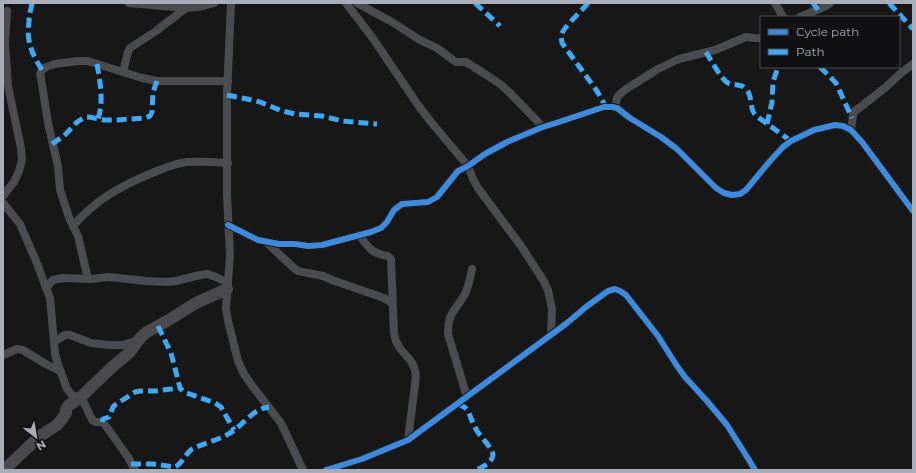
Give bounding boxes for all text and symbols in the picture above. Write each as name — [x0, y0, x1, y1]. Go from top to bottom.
legend — [760, 16, 900, 68]
text: Cycle path — [796, 24, 859, 39]
text: Path — [796, 44, 825, 59]
north arrow — [16, 417, 56, 457]
text: N — [34, 437, 49, 454]

